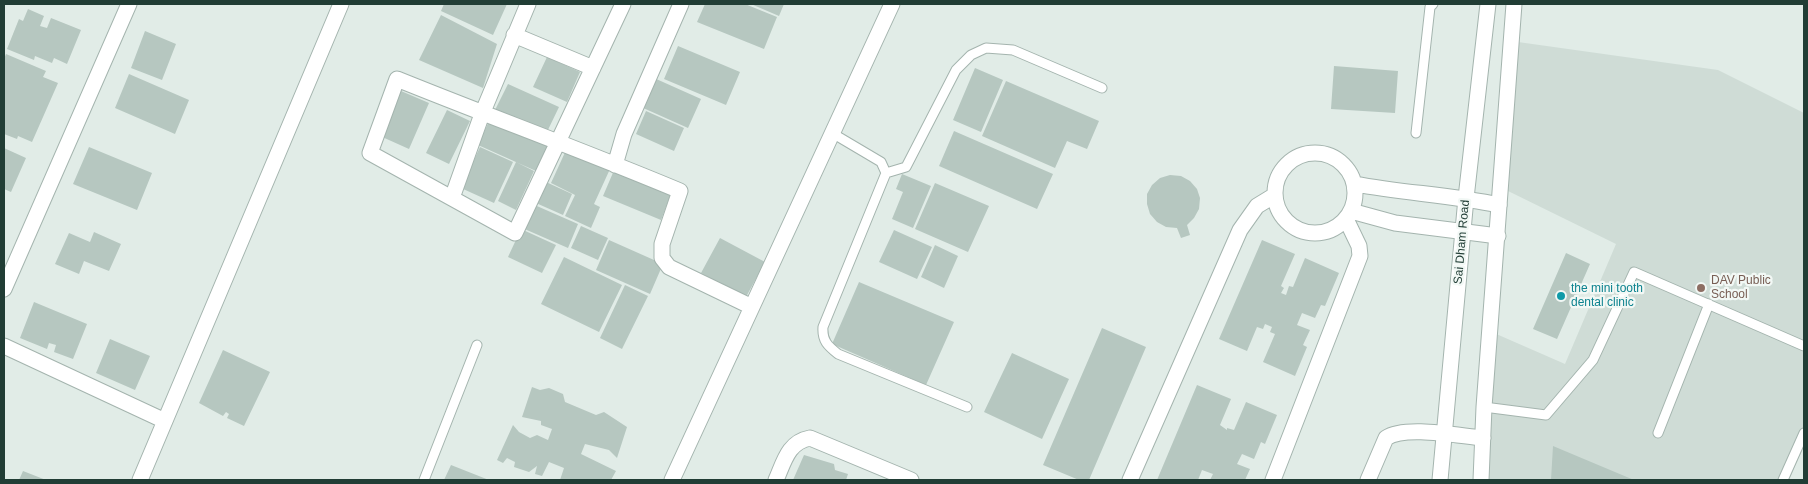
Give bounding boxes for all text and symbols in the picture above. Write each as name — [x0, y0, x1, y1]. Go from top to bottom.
street label: Sai Dham Road — [1451, 199, 1473, 285]
place label: DAV Public School — [1711, 274, 1771, 302]
place label: the mini tooth dental clinic — [1571, 282, 1643, 310]
marker: DAV Public School — [1695, 282, 1707, 294]
marker: the mini tooth dental clinic — [1555, 290, 1567, 302]

